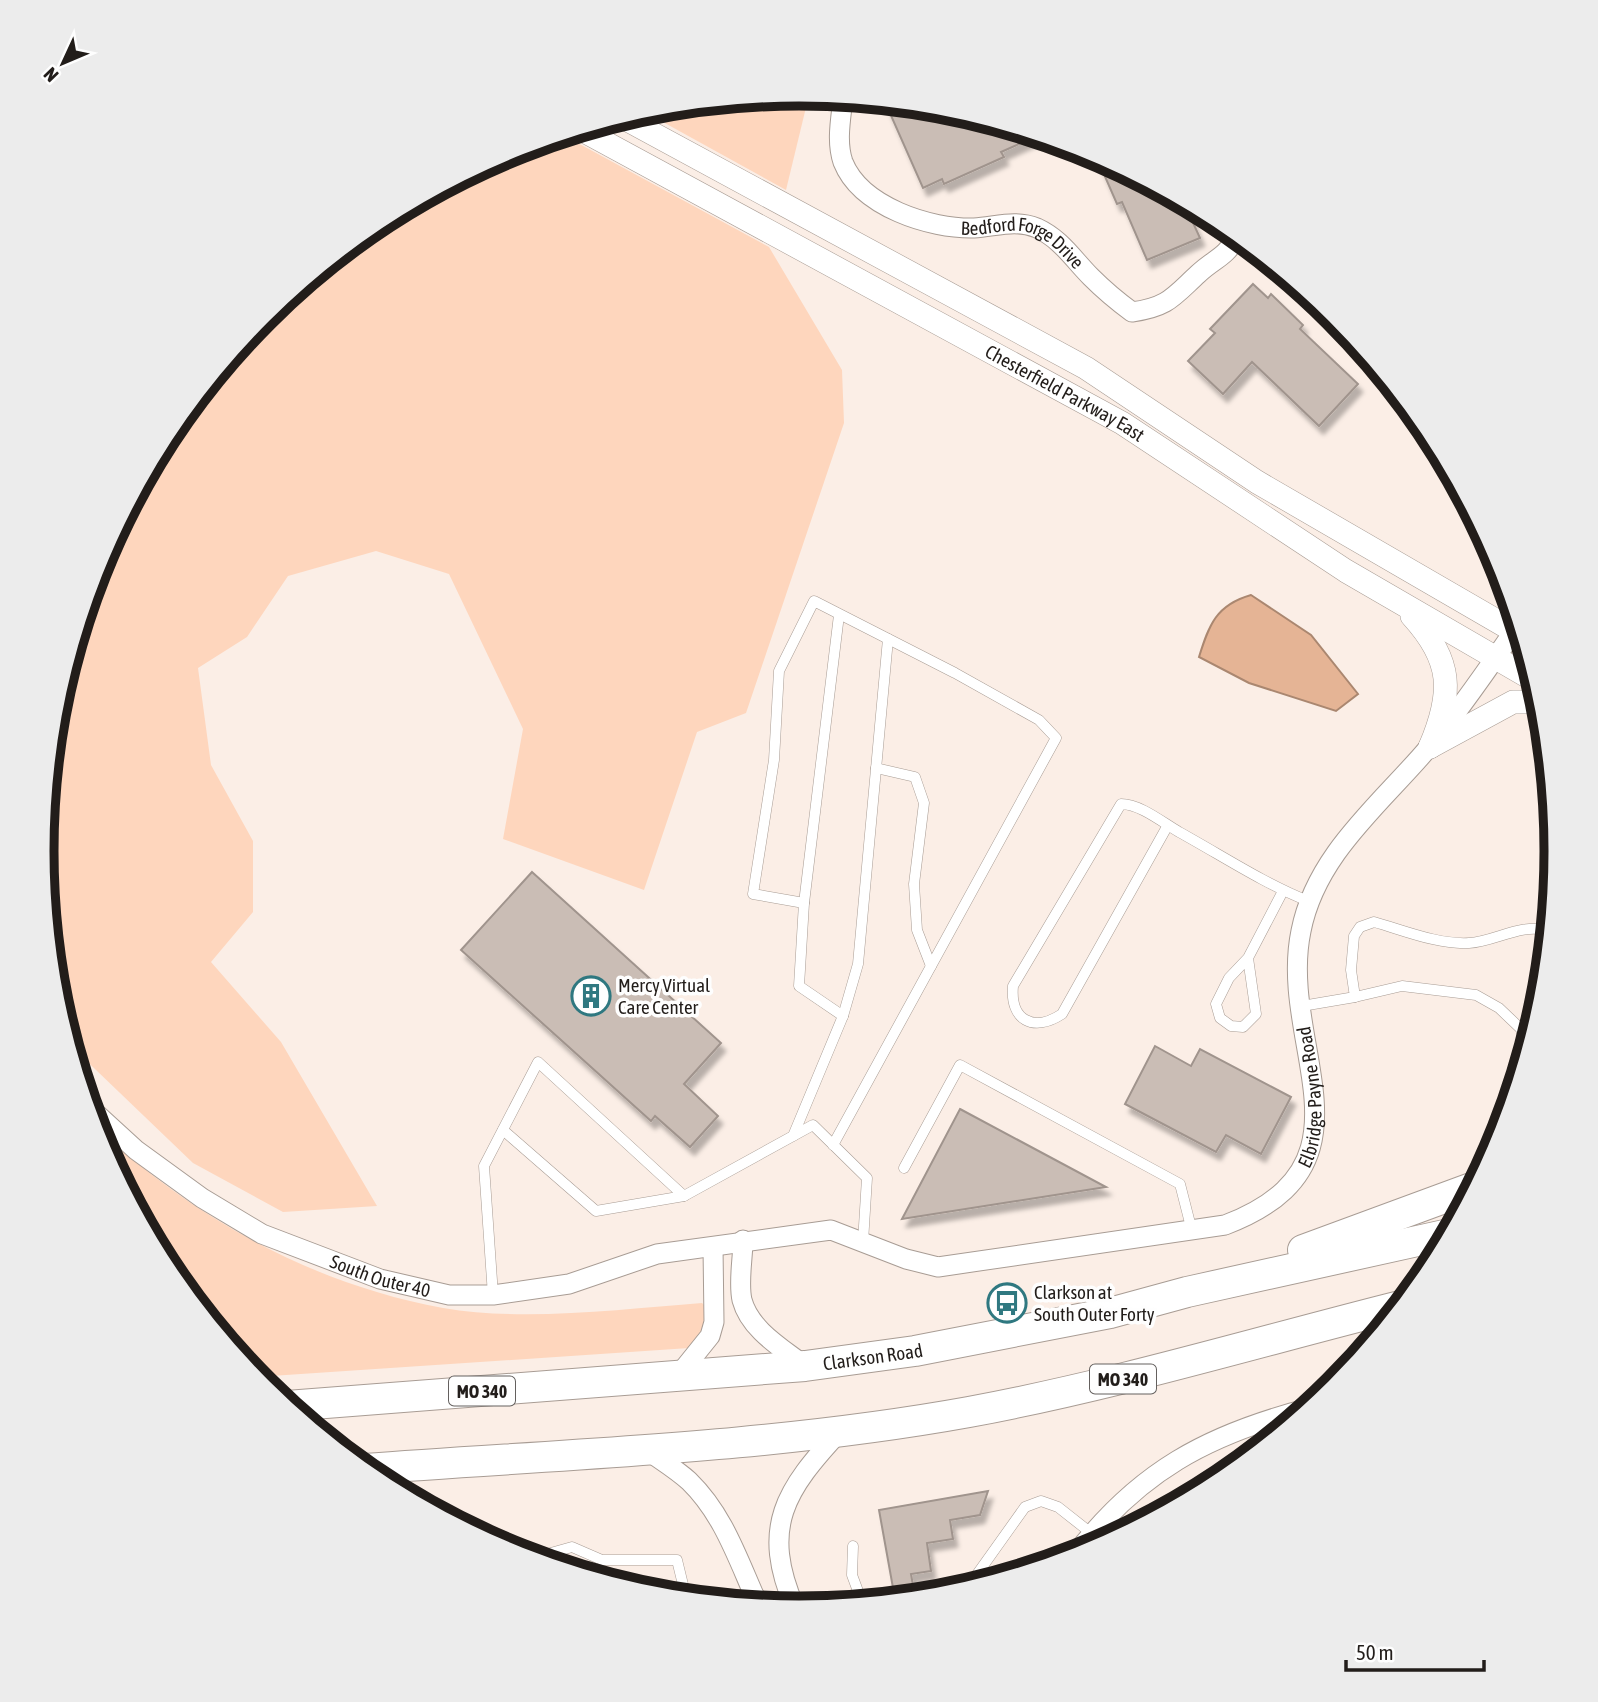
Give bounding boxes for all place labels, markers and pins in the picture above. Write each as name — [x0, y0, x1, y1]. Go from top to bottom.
place label: Mercy Virtual Care Center — [618, 974, 710, 1018]
building icon: Mercy Virtual Care Center — [570, 975, 612, 1017]
place label: Clarkson at South Outer Forty — [1034, 1281, 1155, 1325]
bus stop icon: Clarkson at South Outer Forty — [986, 1282, 1028, 1324]

